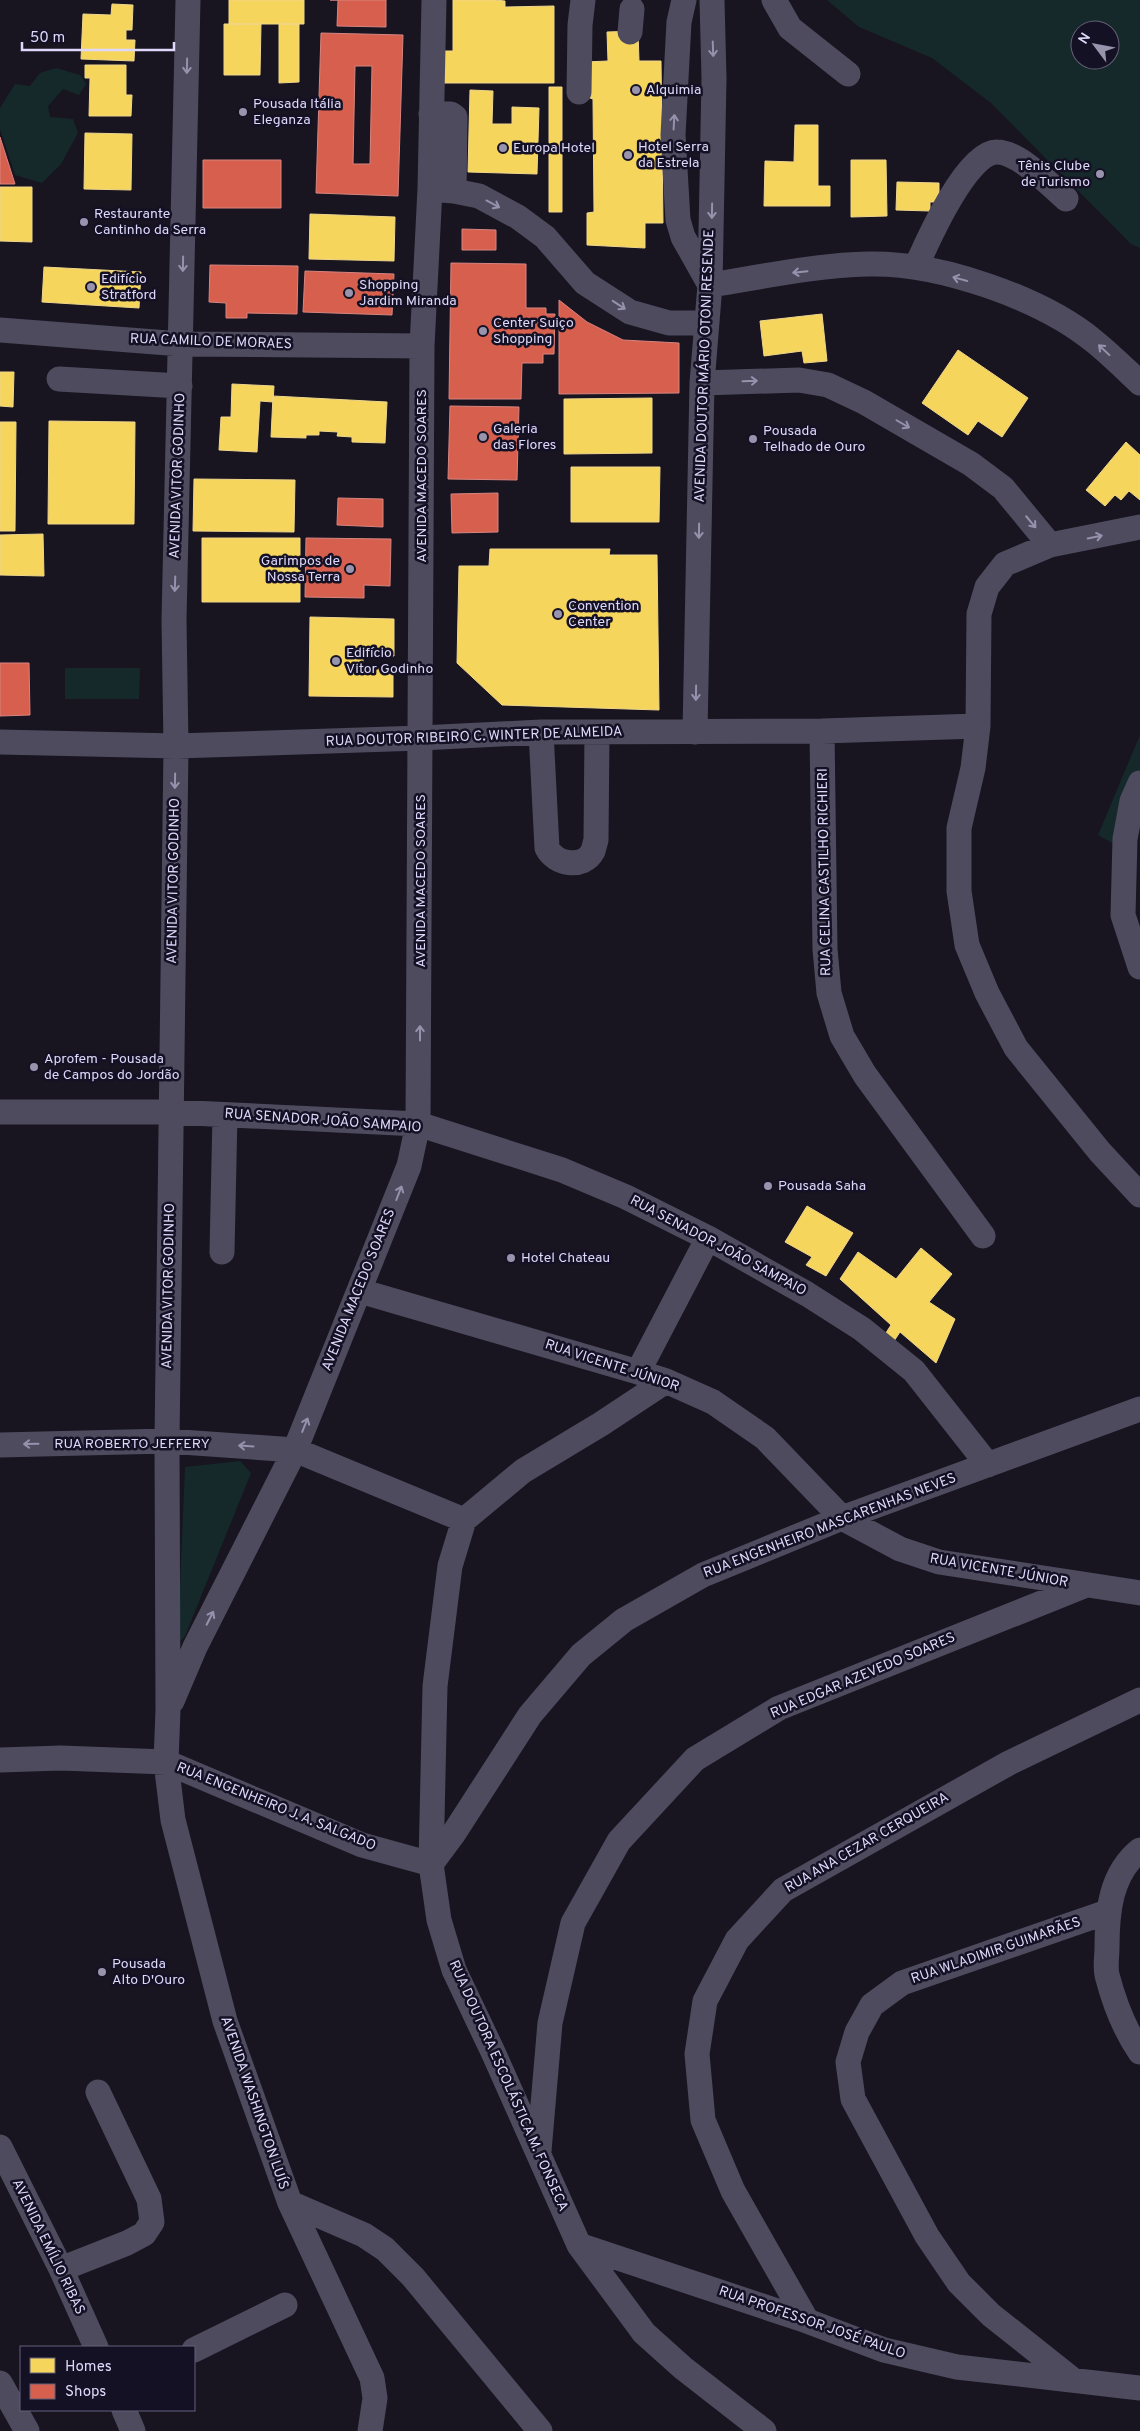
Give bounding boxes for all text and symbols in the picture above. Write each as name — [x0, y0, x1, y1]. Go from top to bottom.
scale bar — [22, 20, 175, 52]
north arrow — [1070, 20, 1120, 70]
text: 50 m — [30, 29, 65, 48]
text: N — [1075, 30, 1095, 48]
one-way arrow — [708, 40, 718, 56]
one-way arrow — [182, 58, 192, 74]
place label: Alquimia — [646, 82, 701, 99]
marker: Alquimia — [630, 84, 642, 96]
place label: Pousada Itália Eleganza — [253, 96, 341, 129]
marker: Pousada Itália Eleganza — [237, 106, 249, 118]
one-way arrow — [669, 114, 678, 130]
place label: Hotel Serra da Estrela — [638, 139, 709, 172]
place label: Europa Hotel — [513, 140, 595, 157]
marker: Europa Hotel — [497, 142, 509, 154]
marker: Hotel Serra da Estrela — [622, 149, 634, 161]
place label: Tênis Clube de Turismo — [1018, 158, 1090, 191]
marker: Tênis Clube de Turismo — [1094, 168, 1106, 180]
one-way arrow — [486, 199, 501, 209]
one-way arrow — [707, 203, 716, 219]
place label: Restaurante Cantinho da Serra — [94, 206, 206, 239]
marker: Restaurante Cantinho da Serra — [78, 216, 90, 228]
street label: AVENIDA DOUTOR MÁRIO OTONI RESENDE — [691, 229, 718, 503]
one-way arrow — [178, 255, 188, 271]
one-way arrow — [792, 267, 808, 277]
place label: Edifício Stratford — [101, 271, 156, 304]
one-way arrow — [952, 273, 968, 283]
place label: Shopping Jardim Miranda — [359, 277, 457, 310]
marker: Edifício Stratford — [85, 281, 97, 293]
marker: Shopping Jardim Miranda — [343, 287, 355, 299]
one-way arrow — [611, 300, 625, 310]
place label: Center Suiço Shopping — [493, 315, 574, 348]
marker: Center Suiço Shopping — [477, 325, 489, 337]
street label: RUA CAMILO DE MORAES — [130, 331, 292, 353]
one-way arrow — [1098, 344, 1111, 356]
one-way arrow — [742, 376, 758, 386]
street label: AVENIDA MACEDO SOARES — [414, 389, 431, 563]
street label: AVENIDA VITOR GODINHO — [167, 393, 189, 559]
one-way arrow — [895, 420, 909, 430]
place label: Galeria das Flores — [493, 421, 556, 454]
place label: Pousada Telhado de Ouro — [763, 423, 866, 456]
marker: Galeria das Flores — [477, 431, 489, 443]
marker: Pousada Telhado de Ouro — [747, 433, 759, 445]
one-way arrow — [1025, 515, 1036, 528]
one-way arrow — [694, 522, 704, 539]
one-way arrow — [1087, 532, 1103, 541]
place label: Garimpos de Nossa Terra — [261, 553, 340, 586]
marker: Garimpos de Nossa Terra — [344, 563, 356, 575]
one-way arrow — [170, 575, 180, 591]
place label: Convention Center — [568, 598, 639, 631]
marker: Convention Center — [552, 608, 564, 620]
place label: Edifício Vitor Godinho — [346, 645, 433, 678]
marker: Edifício Vitor Godinho — [330, 655, 342, 667]
one-way arrow — [691, 685, 701, 701]
street label: RUA DOUTOR RIBEIRO C. WINTER DE ALMEIDA — [325, 723, 623, 751]
street label: RUA CELINA CASTILHO RICHIERI — [815, 768, 835, 976]
one-way arrow — [170, 772, 180, 789]
street label: AVENIDA MACEDO SOARES — [413, 794, 430, 968]
street label: AVENIDA VITOR GODINHO — [164, 798, 184, 964]
one-way arrow — [415, 1026, 425, 1042]
place label: Aprofem - Pousada de Campos do Jordão — [44, 1051, 180, 1084]
marker: Aprofem - Pousada de Campos do Jordão — [28, 1061, 40, 1073]
street label: RUA SENADOR JOÃO SAMPAIO — [224, 1106, 422, 1136]
place label: Pousada Saha — [778, 1178, 866, 1195]
marker: Pousada Saha — [762, 1180, 774, 1192]
one-way arrow — [394, 1186, 404, 1201]
street label: RUA SENADOR JOÃO SAMPAIO — [627, 1192, 809, 1300]
street label: AVENIDA VITOR GODINHO — [159, 1203, 179, 1369]
street label: AVENIDA MACEDO SOARES — [319, 1206, 399, 1374]
place label: Hotel Chateau — [521, 1250, 610, 1267]
marker: Hotel Chateau — [505, 1252, 517, 1264]
street label: RUA VICENTE JÚNIOR — [543, 1335, 682, 1396]
one-way arrow — [301, 1418, 310, 1433]
street label: RUA ROBERTO JEFFERY — [54, 1436, 210, 1453]
one-way arrow — [23, 1439, 40, 1449]
one-way arrow — [238, 1441, 254, 1450]
street label: RUA ENGENHEIRO MASCARENHAS NEVES — [701, 1470, 959, 1582]
street label: RUA VICENTE JÚNIOR — [928, 1549, 1070, 1592]
one-way arrow — [205, 1610, 215, 1625]
street label: RUA EDGAR AZEVEDO SOARES — [768, 1629, 958, 1723]
street label: RUA ENGENHEIRO J. A. SALGADO — [174, 1759, 378, 1855]
street label: RUA ANA CEZAR CERQUEIRA — [782, 1789, 952, 1897]
street label: RUA WLADIMIR GUIMARÃES — [909, 1914, 1083, 1988]
place label: Pousada Alto D'Ouro — [112, 1956, 185, 1989]
street label: RUA DOUTORA ESCOLÁSTICA M. FONSECA — [445, 1957, 572, 2214]
marker: Pousada Alto D'Ouro — [96, 1966, 108, 1978]
street label: AVENIDA WASHINGTON LUÍS — [216, 2014, 293, 2192]
street label: AVENIDA EMÍLIO RIBAS — [8, 2176, 89, 2317]
street label: RUA PROFESSOR JOSÉ PAULO — [716, 2282, 908, 2363]
legend — [20, 2346, 195, 2411]
text: Homes — [65, 2358, 112, 2377]
text: Shops — [65, 2383, 106, 2402]

